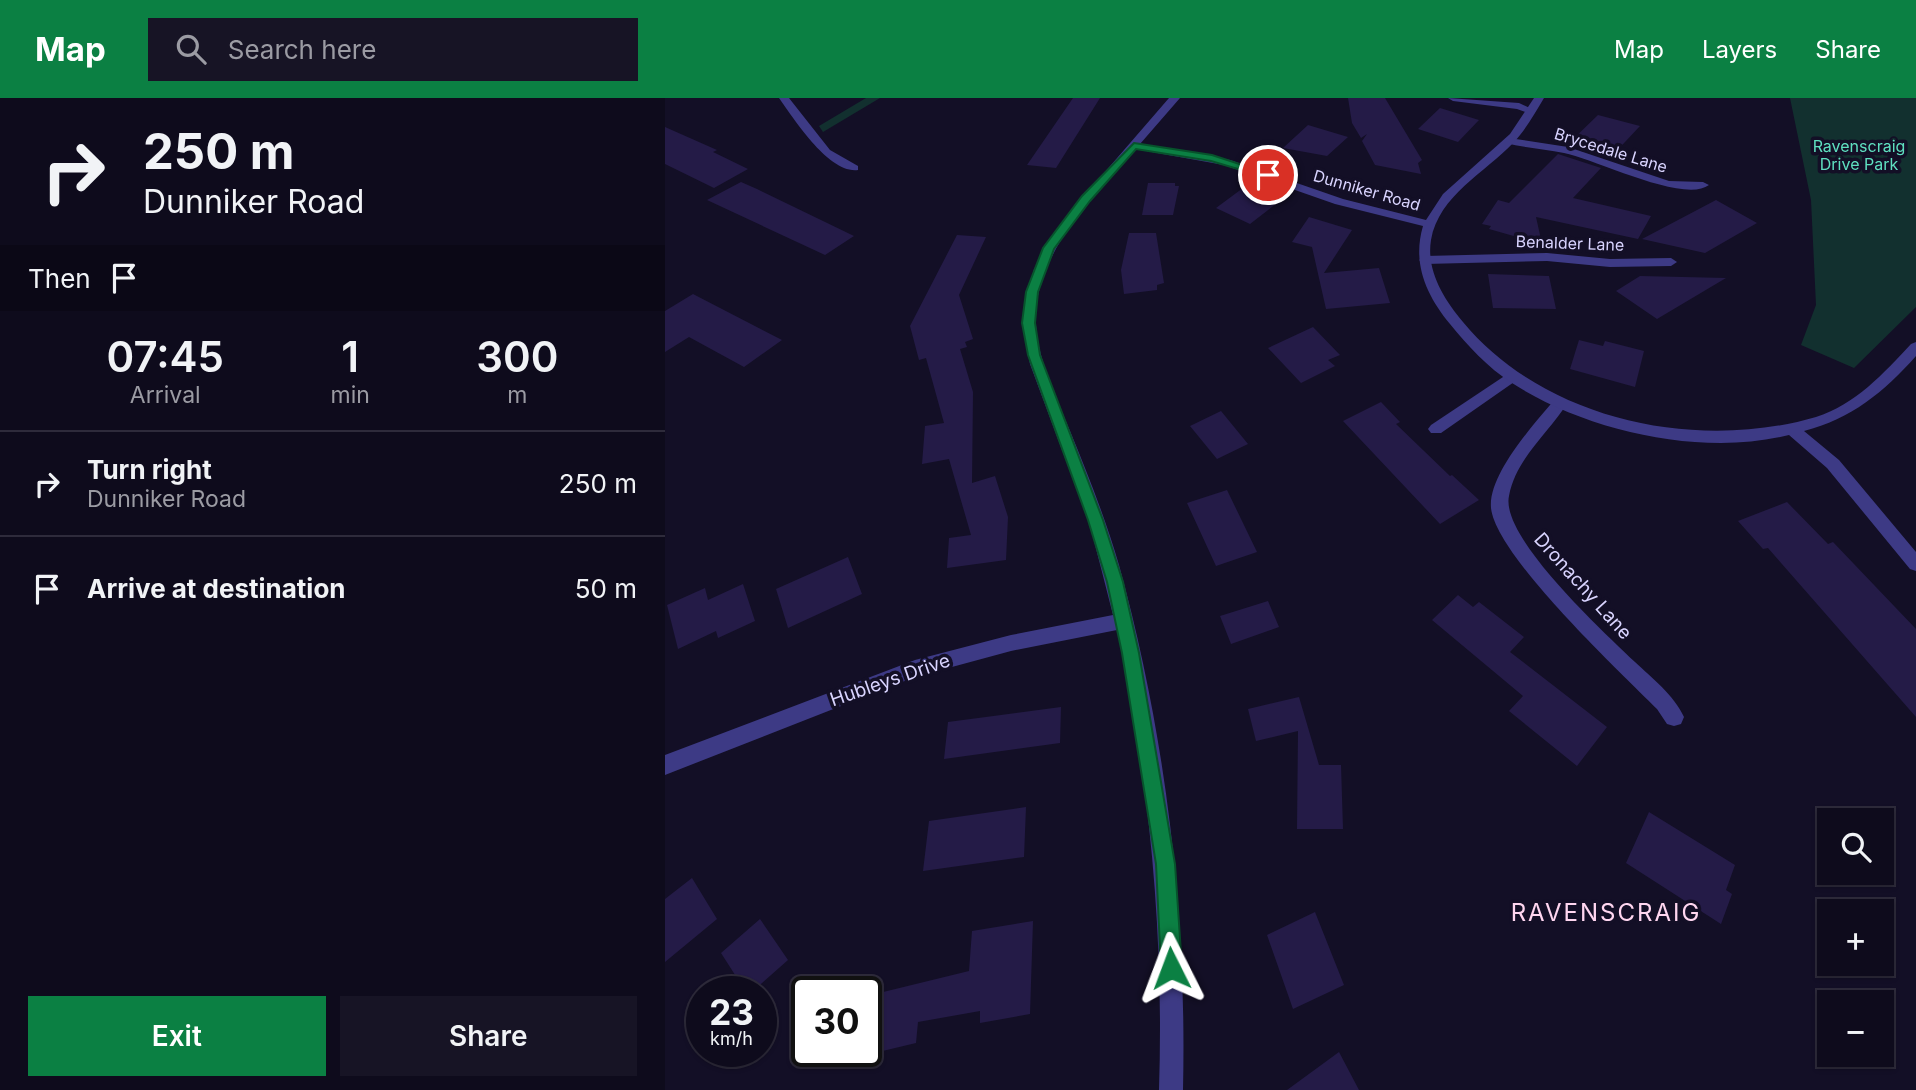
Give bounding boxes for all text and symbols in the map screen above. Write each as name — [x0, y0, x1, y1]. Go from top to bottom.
search box — [148, 18, 638, 81]
text: Map — [35, 29, 106, 69]
icon: search — [172, 30, 210, 68]
text: Search here — [228, 34, 376, 65]
text: Map — [1614, 35, 1664, 64]
text: Layers — [1702, 35, 1777, 64]
text: Share — [1815, 35, 1881, 64]
text: 250 m — [143, 122, 295, 181]
street label: Brycedale Lane — [1552, 123, 1670, 177]
icon: right — [28, 126, 119, 217]
park label: Ravenscraig Drive Park — [1813, 136, 1905, 174]
pin — [1238, 145, 1298, 205]
icon: arrive — [1249, 156, 1287, 194]
street label: Dunniker Road — [1311, 165, 1423, 215]
text: Dunniker Road — [143, 182, 364, 221]
street label: Benalder Lane — [1515, 231, 1625, 255]
icon: arrive — [105, 259, 143, 297]
text: Then — [28, 263, 91, 294]
text: 07:45 — [107, 331, 224, 382]
text: 1 — [341, 331, 359, 382]
text: 300 — [476, 331, 558, 382]
text: Arrival — [130, 381, 201, 409]
text: min — [330, 381, 370, 409]
text: m — [507, 381, 527, 409]
text: Turn right — [87, 454, 212, 485]
icon: right — [28, 465, 66, 503]
text: 250 m — [559, 468, 637, 499]
text: Dunniker Road — [87, 485, 246, 513]
street label: Dronachy Lane — [1529, 528, 1637, 644]
icon: arrive — [28, 570, 66, 608]
text: Arrive at destination — [87, 573, 346, 604]
text: 50 m — [575, 573, 637, 604]
street label: Hubleys Drive — [827, 649, 953, 711]
map controls — [1817, 808, 1894, 1067]
button: search — [1817, 808, 1894, 885]
district label: RAVENSCRAIG — [1511, 898, 1701, 927]
button: + — [1817, 899, 1894, 976]
position arrow — [1134, 931, 1208, 1005]
speed limit sign: 30 — [791, 976, 882, 1067]
button: − — [1817, 990, 1894, 1067]
text: 23 — [709, 991, 754, 1033]
button: Exit — [28, 996, 326, 1076]
button: Share — [340, 996, 637, 1076]
text: km/h — [710, 1028, 753, 1049]

